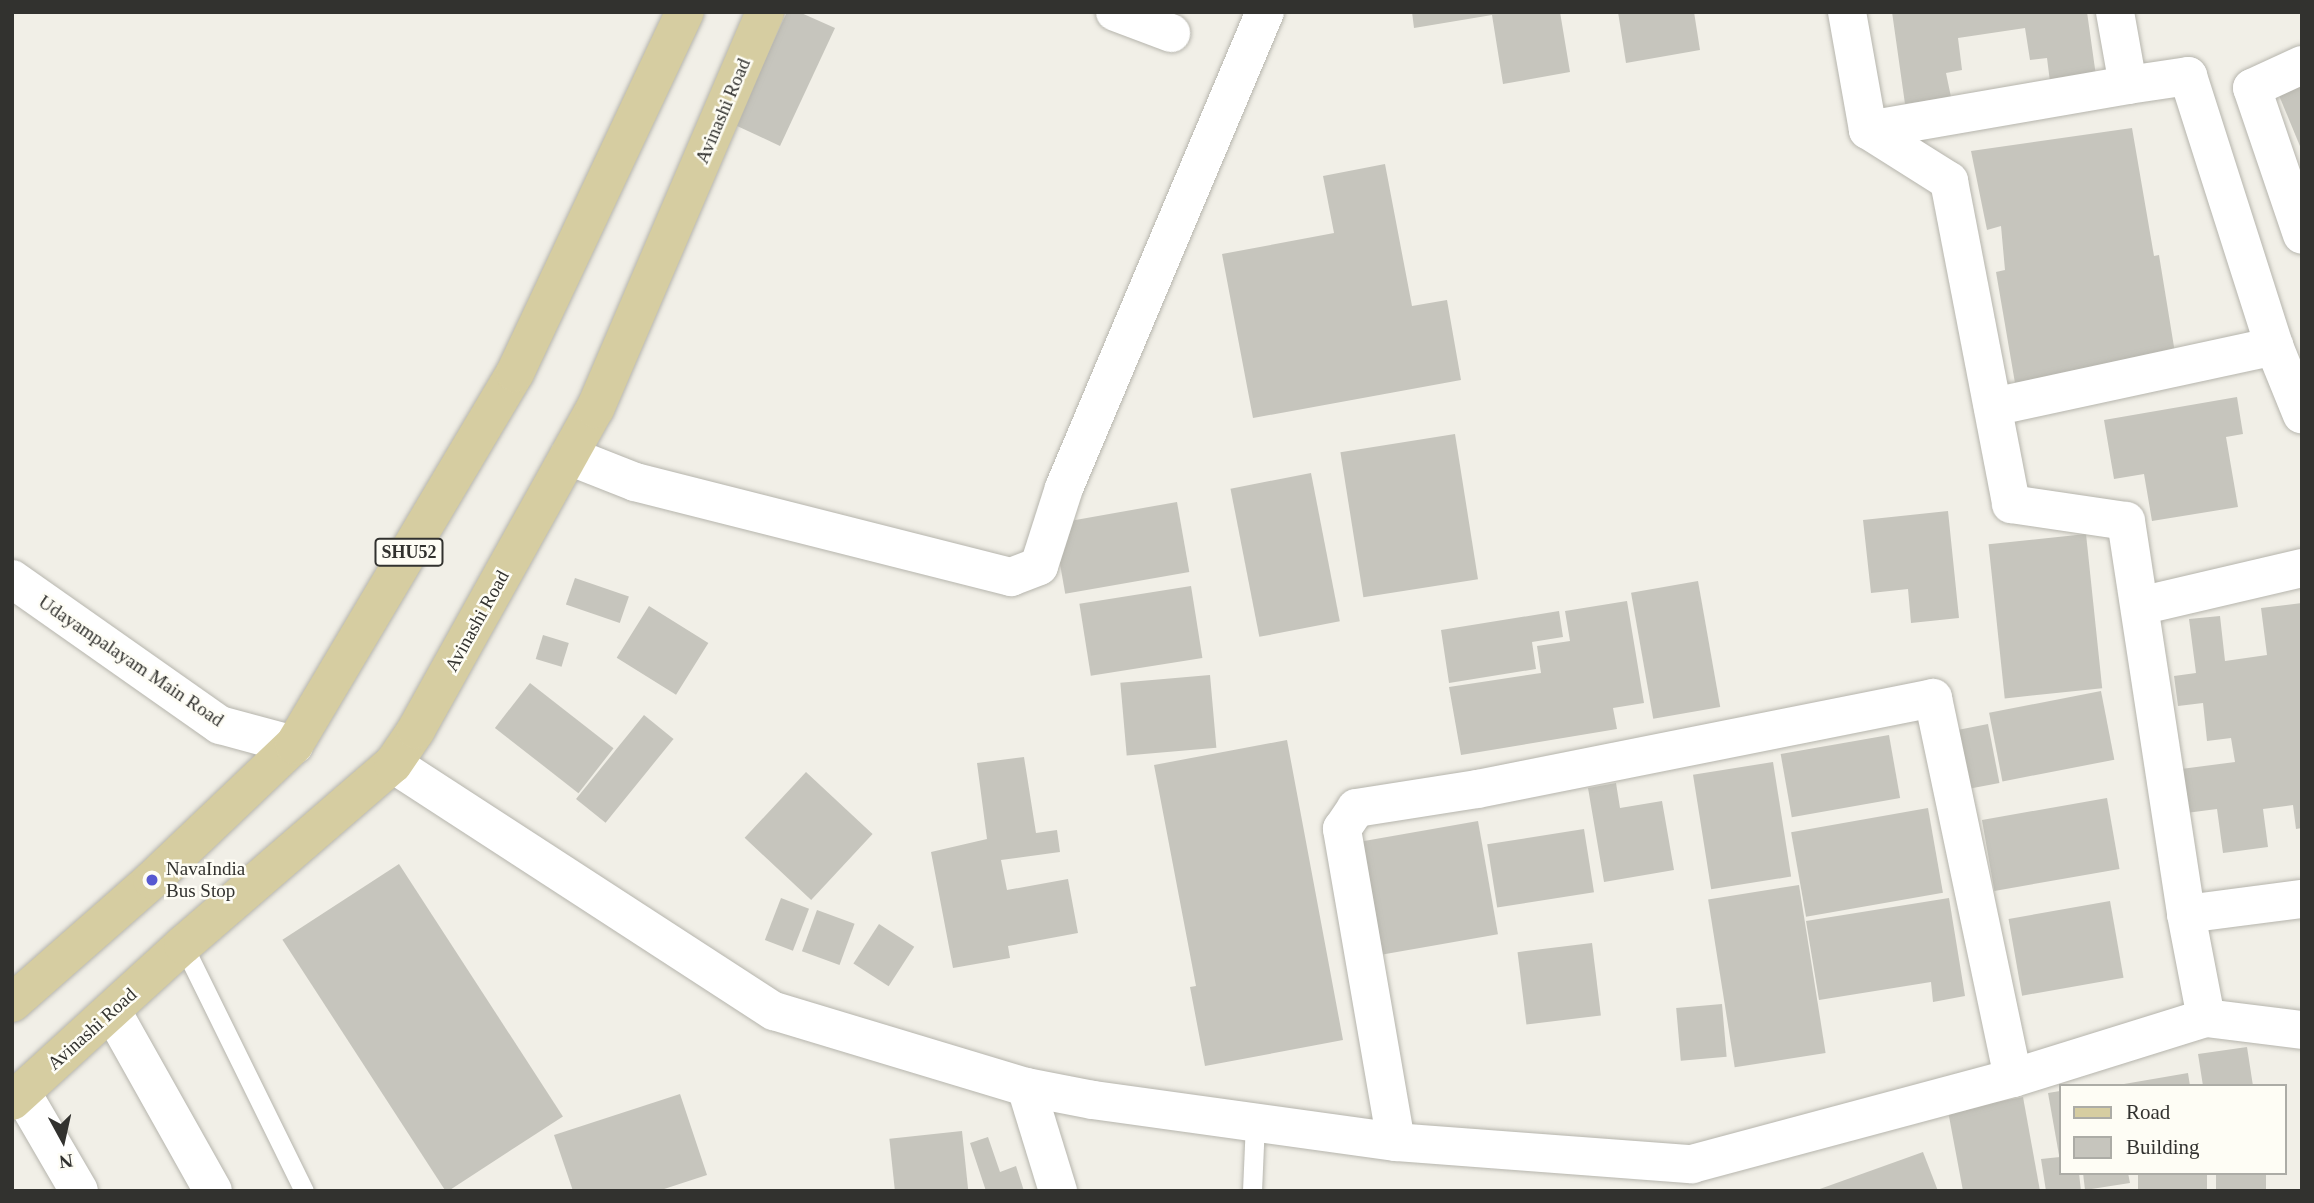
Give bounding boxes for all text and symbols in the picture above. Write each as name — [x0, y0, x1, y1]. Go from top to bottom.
street label: Avinashi Road — [691, 55, 755, 167]
road number: SHU52 — [374, 538, 444, 566]
street label: Avinashi Road — [440, 566, 514, 676]
street label: Udayampalayam Main Road — [34, 590, 228, 732]
place label: NavaIndia Bus Stop — [166, 858, 245, 902]
marker: NavaIndia Bus Stop — [144, 872, 160, 888]
street label: Avinashi Road — [43, 983, 141, 1075]
legend — [2058, 1084, 2286, 1175]
text: Road — [2126, 1100, 2170, 1124]
north arrow — [28, 1105, 98, 1175]
text: Building — [2126, 1135, 2200, 1159]
text: N — [58, 1150, 74, 1173]

